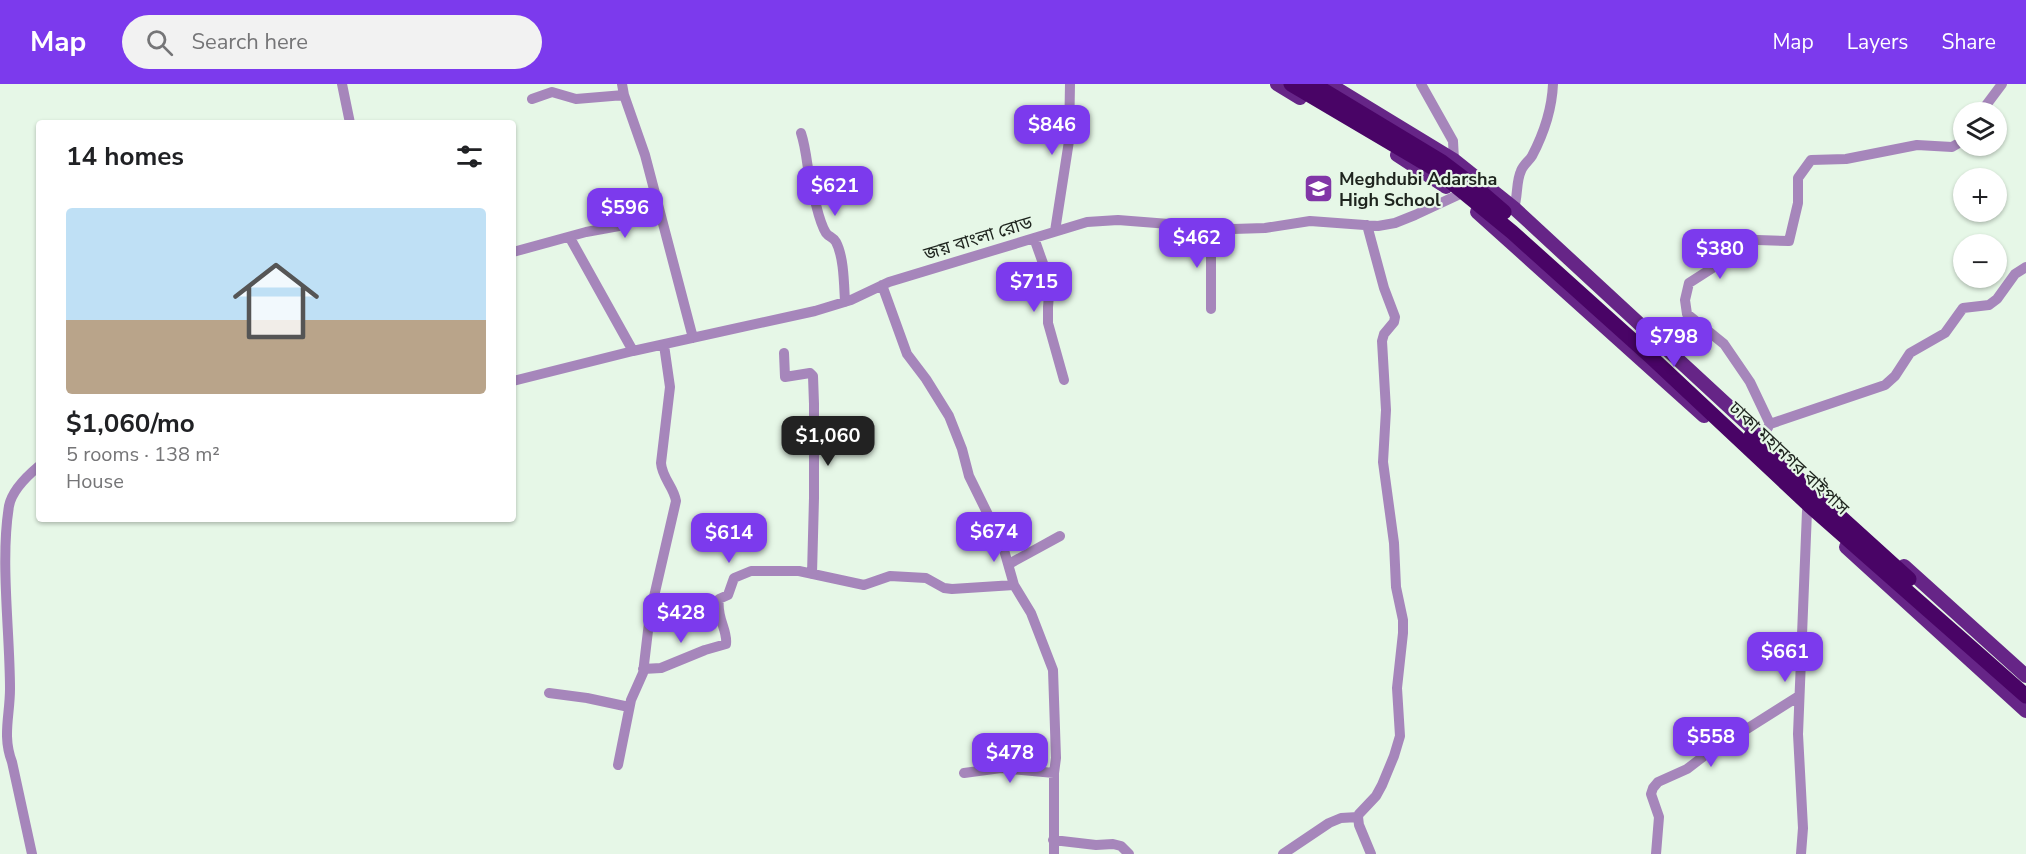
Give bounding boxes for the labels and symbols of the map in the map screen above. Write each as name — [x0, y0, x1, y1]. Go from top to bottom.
pin: $846 — [1016, 105, 1088, 156]
pin: $621 — [799, 166, 871, 217]
place label: Meghdubi Adarsha High School — [1339, 167, 1497, 212]
school or university icon: Meghdubi Adarsha High School — [1302, 173, 1334, 205]
pin: $596 — [589, 188, 661, 239]
street label: জয় বাংলা রোড — [920, 210, 1035, 266]
pin: $462 — [1161, 218, 1233, 269]
pin: $380 — [1684, 229, 1756, 280]
pin: $715 — [998, 262, 1070, 313]
pin: $798 — [1638, 317, 1710, 368]
street label: ঢাকা মহানগর বাইপাস — [1723, 395, 1855, 520]
pin: $1,060 — [779, 416, 877, 467]
pin: $674 — [958, 512, 1030, 563]
pin: $614 — [693, 513, 765, 564]
pin: $428 — [645, 593, 717, 644]
pin: $661 — [1749, 632, 1821, 683]
pin: $558 — [1675, 717, 1747, 768]
pin: $478 — [974, 733, 1046, 784]

